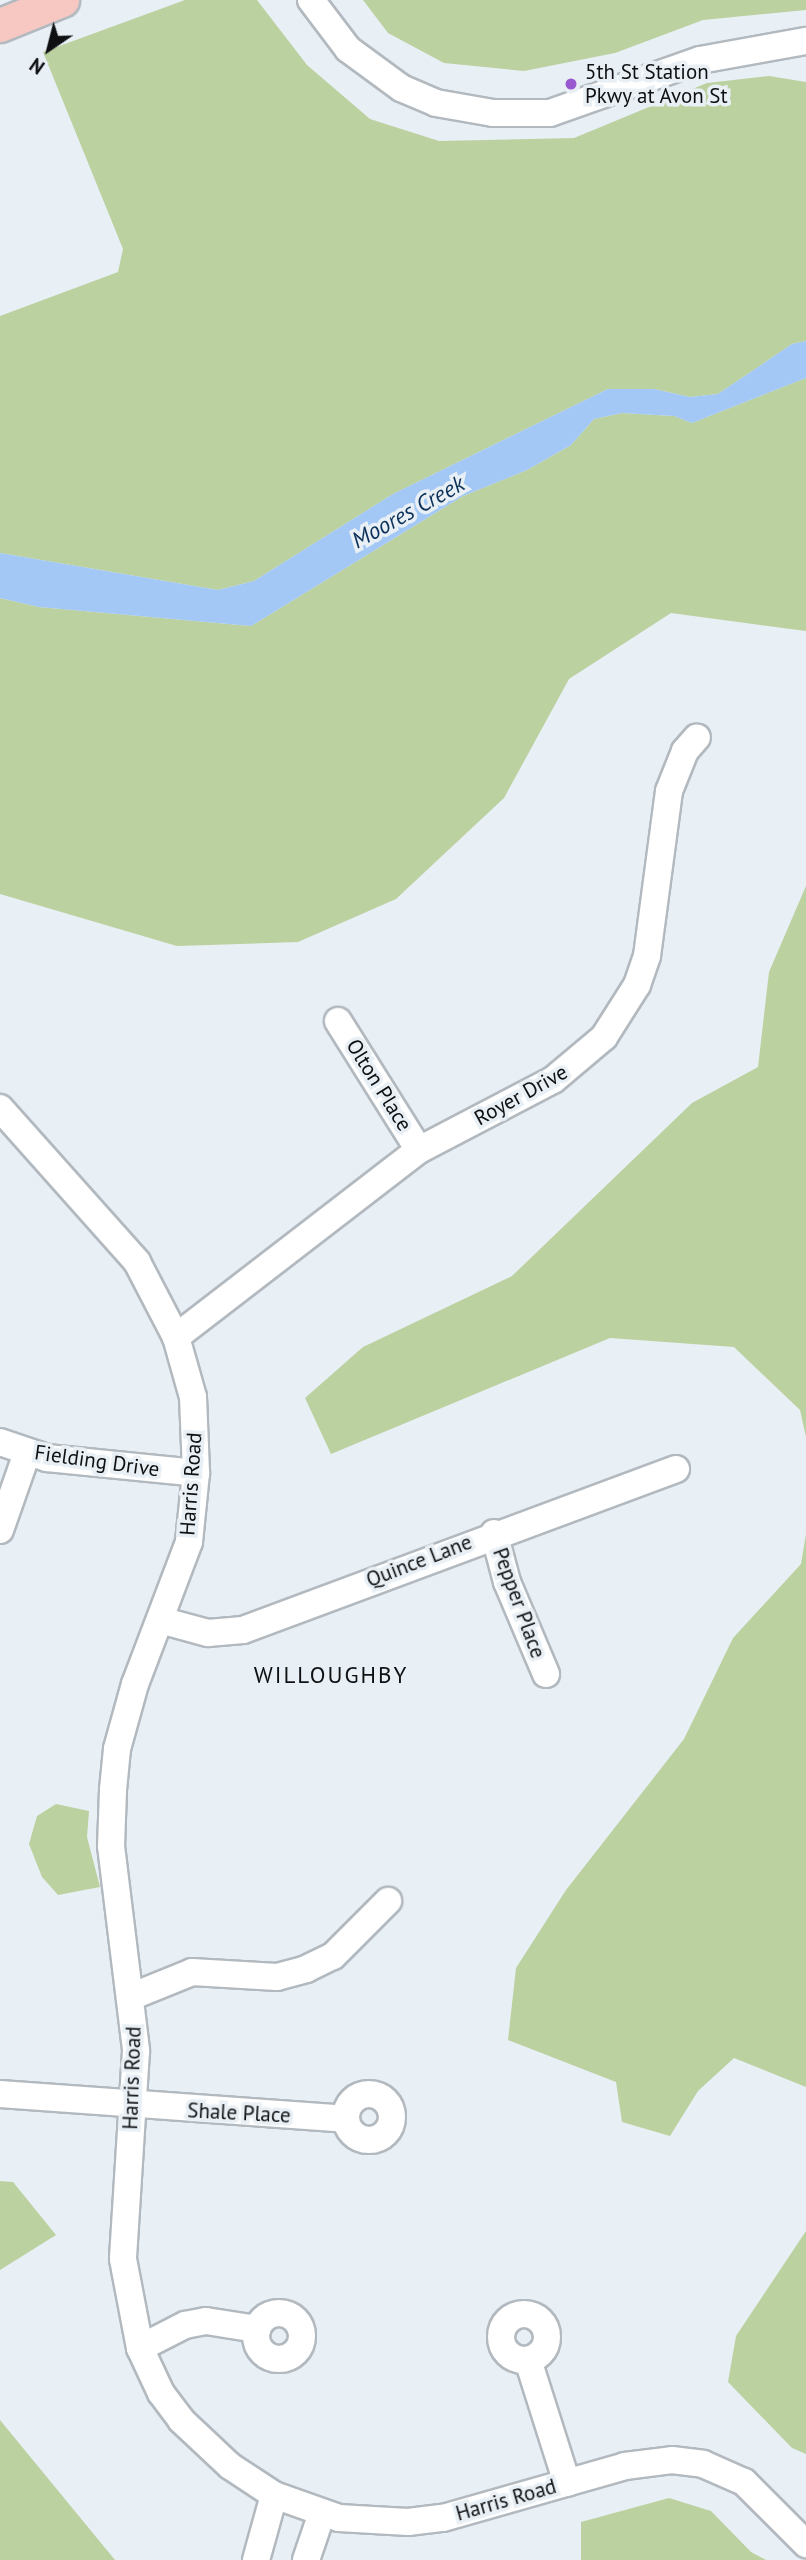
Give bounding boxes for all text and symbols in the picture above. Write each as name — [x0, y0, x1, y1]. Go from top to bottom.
north arrow — [14, 14, 84, 84]
text: N — [25, 53, 49, 80]
place label: 5th St Station Pkwy at Avon St — [585, 59, 729, 109]
marker: 5th St Station Pkwy at Avon St — [563, 76, 579, 92]
water label: Moores Creek — [347, 470, 469, 554]
street label: Olton Place — [341, 1034, 417, 1136]
street label: Royer Drive — [470, 1059, 572, 1131]
street label: Harris Road — [175, 1432, 207, 1536]
street label: Fielding Drive — [33, 1440, 161, 1482]
street label: Quince Lane — [363, 1529, 475, 1593]
street label: Pepper Place — [487, 1544, 551, 1662]
district label: WILLOUGHBY — [255, 1661, 407, 1689]
street label: Harris Road — [118, 2026, 146, 2130]
street label: Shale Place — [187, 2098, 291, 2128]
street label: Harris Road — [453, 2474, 559, 2526]

